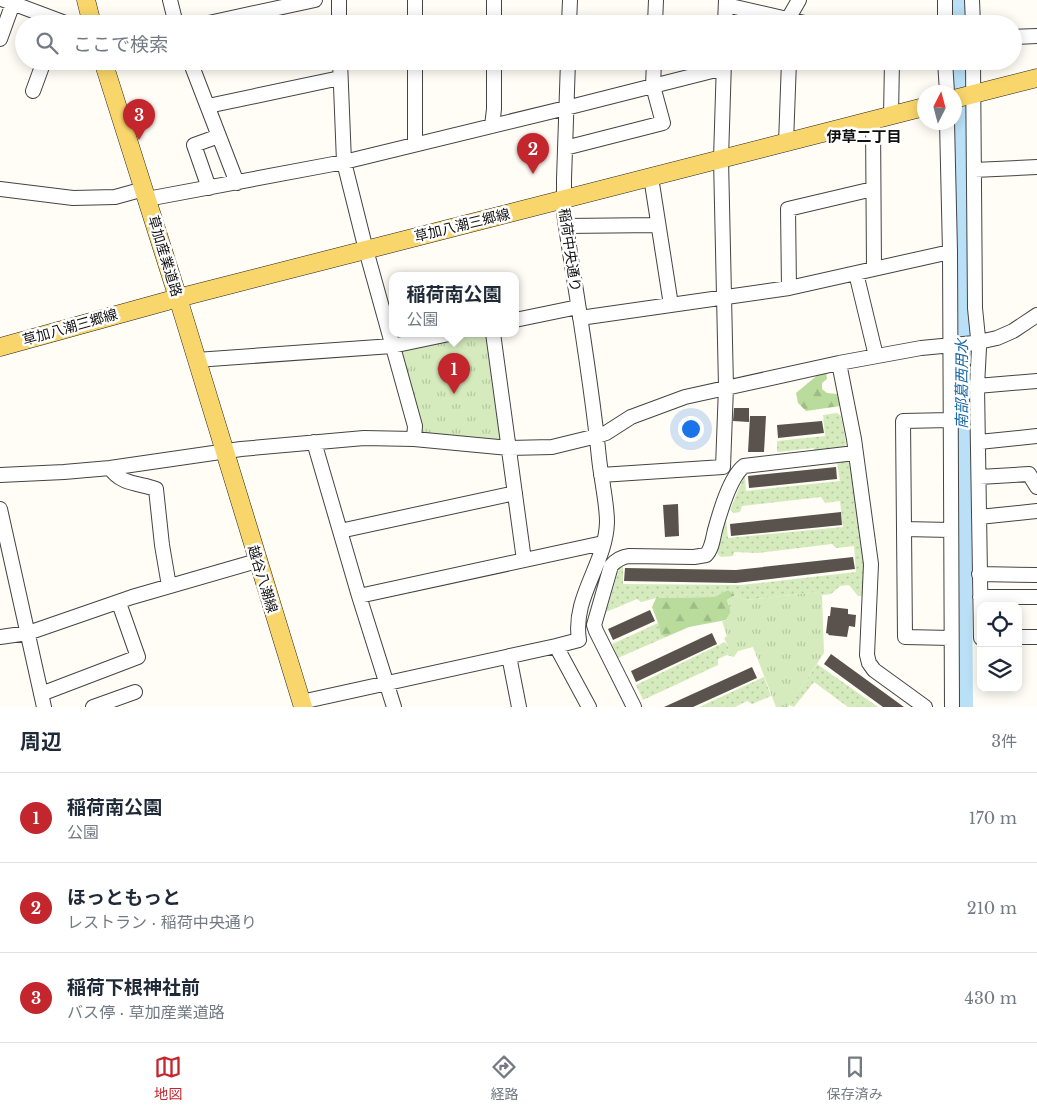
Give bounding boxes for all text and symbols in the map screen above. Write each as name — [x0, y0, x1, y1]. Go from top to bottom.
search box — [15, 15, 1022, 70]
icon: search — [33, 29, 61, 57]
text: ここで検索 — [73, 33, 168, 56]
north arrow — [917, 85, 962, 130]
pin: 3 — [123, 99, 155, 140]
district label: 伊草二丁目 — [826, 127, 902, 146]
pin: 2 — [517, 133, 549, 174]
street label: 草加八潮三郷線 — [412, 204, 512, 246]
street label: 稲荷中央通り — [555, 207, 585, 293]
street label: 草加産業道路 — [144, 213, 186, 299]
popup — [389, 272, 519, 337]
text: 稲荷南公園 — [406, 283, 502, 306]
street label: 草加八潮三郷線 — [20, 305, 120, 349]
text: 公園 — [406, 309, 439, 329]
water label: 南部葛西用水 — [952, 337, 971, 429]
pin: 1 — [438, 353, 470, 394]
your location — [678, 416, 704, 442]
street label: 越谷八潮線 — [244, 543, 282, 615]
map controls — [977, 602, 1022, 692]
button: locate — [977, 602, 1022, 647]
button: layers — [977, 647, 1022, 692]
text: 周辺 — [20, 729, 62, 755]
text: 3件 — [991, 731, 1017, 751]
text: 稲荷南公園 — [67, 796, 162, 819]
text: 1 — [33, 808, 39, 828]
text: 170 m — [969, 808, 1017, 828]
text: 公園 — [67, 822, 99, 842]
text: ほっともっと — [67, 886, 181, 909]
text: 2 — [31, 898, 41, 918]
text: 210 m — [967, 898, 1017, 918]
text: レストラン · 稲荷中央通り — [67, 912, 257, 932]
text: 稲荷下根神社前 — [67, 976, 200, 999]
text: 3 — [31, 988, 41, 1008]
text: 430 m — [965, 988, 1017, 1008]
text: バス停 · 草加産業道路 — [67, 1002, 225, 1022]
tab: 地図 — [154, 1053, 182, 1103]
tab: 経路 — [490, 1053, 518, 1103]
tab: 保存済み — [827, 1053, 883, 1103]

